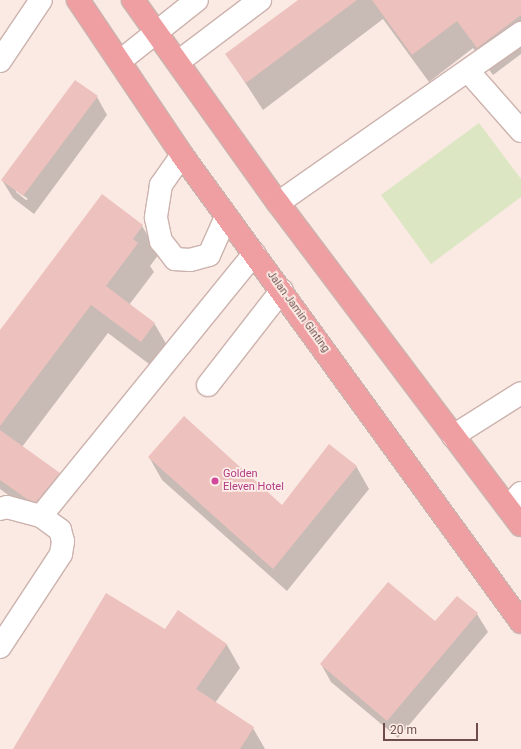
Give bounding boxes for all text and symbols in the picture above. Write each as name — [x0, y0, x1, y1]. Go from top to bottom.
street label: Jalan Jamin Ginting — [264, 269, 332, 355]
place label: Golden Eleven Hotel — [223, 468, 284, 494]
marker: Golden Eleven Hotel — [210, 476, 220, 486]
scale bar — [385, 715, 480, 741]
text: 20 m — [390, 723, 417, 737]

